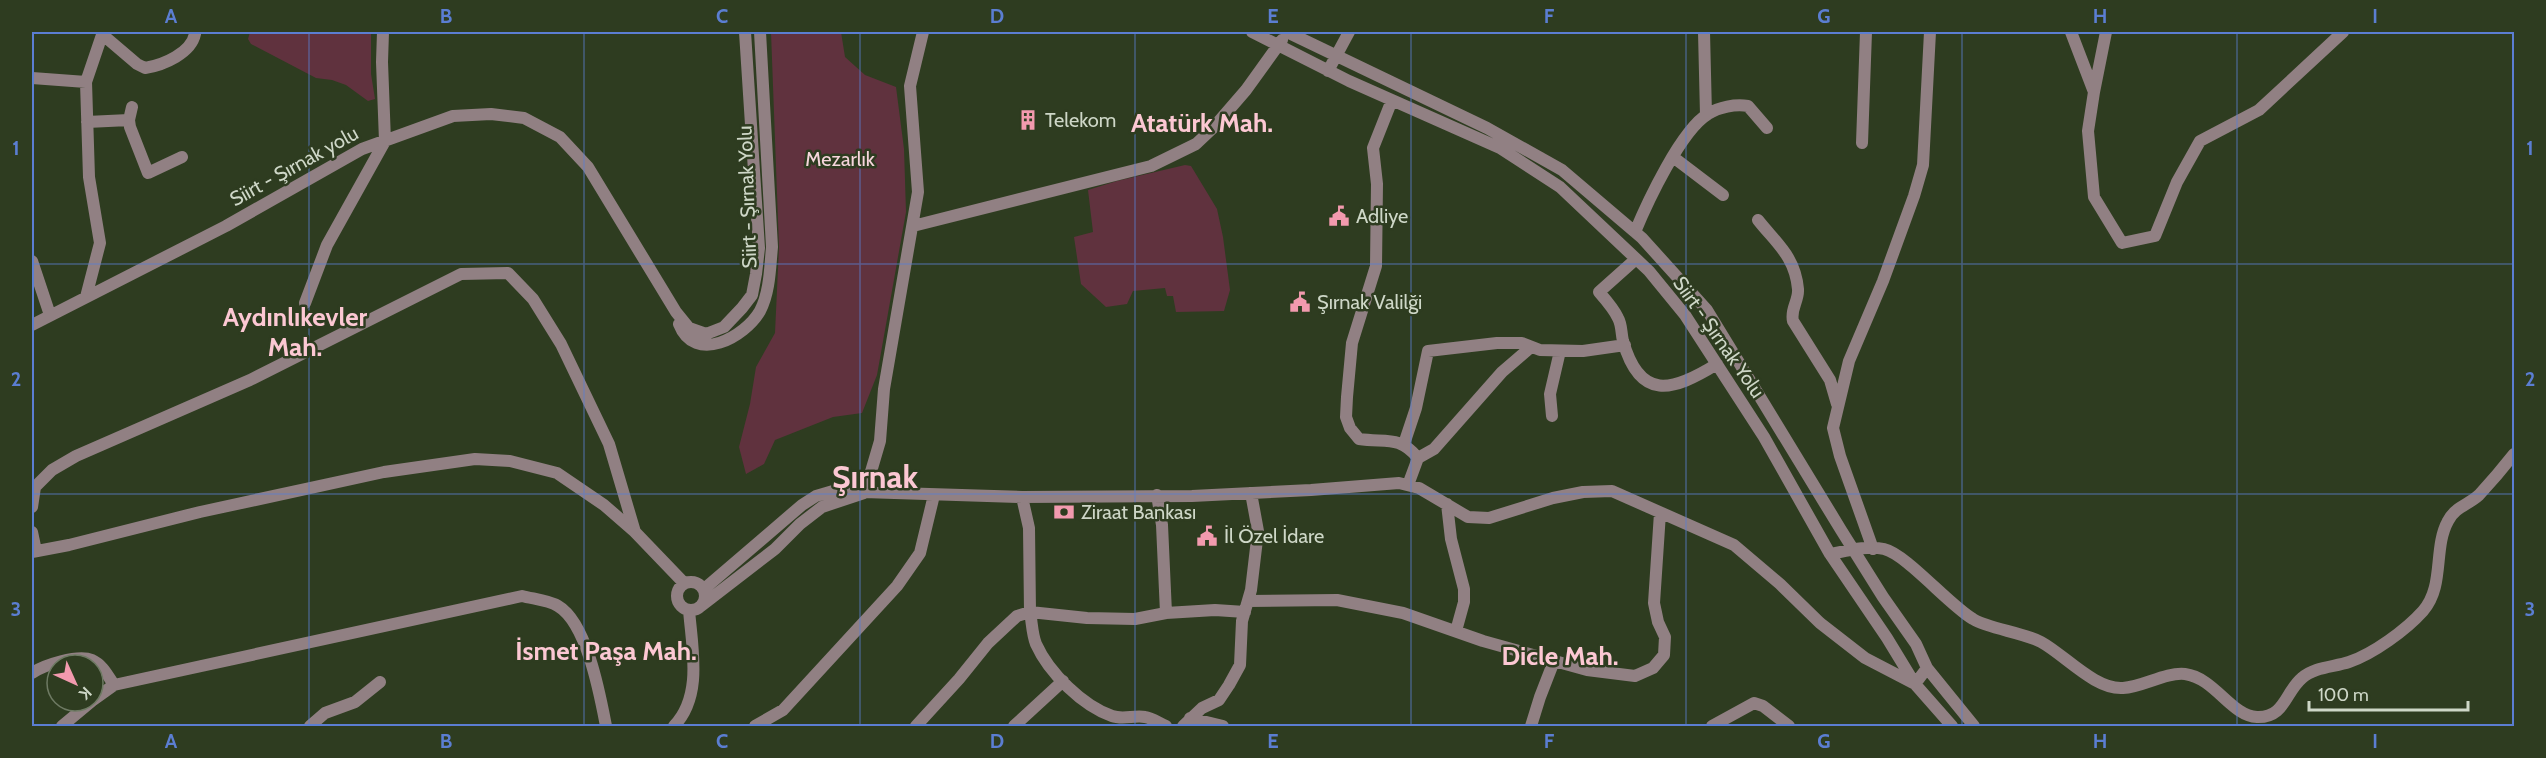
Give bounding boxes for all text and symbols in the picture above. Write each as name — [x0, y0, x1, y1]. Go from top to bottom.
text: A — [165, 4, 178, 28]
text: B — [440, 4, 452, 28]
text: C — [716, 4, 728, 28]
text: D — [990, 4, 1004, 28]
text: E — [1267, 4, 1279, 28]
text: F — [1544, 4, 1555, 28]
text: G — [1817, 4, 1831, 28]
text: H — [2093, 4, 2107, 28]
text: I — [2372, 4, 2378, 28]
district label: Atatürk Mah. — [1131, 107, 1273, 139]
building icon: Telekom — [1016, 108, 1040, 132]
place label: Telekom — [1045, 108, 1116, 132]
street label: Siirt - Şırnak yolu — [226, 121, 362, 211]
street label: Siirt - Şırnak Yolu — [733, 125, 761, 269]
text: 1 — [12, 136, 20, 160]
text: 1 — [2526, 136, 2534, 160]
park label: Mezarlık — [805, 147, 875, 171]
public building icon: Adliye — [1327, 204, 1351, 228]
place label: Adliye — [1356, 204, 1408, 228]
street label: Siirt - Şırnak Yolu — [1668, 272, 1770, 402]
public building icon: Şırnak Valilği — [1288, 290, 1312, 314]
place label: Şırnak Valilği — [1317, 290, 1422, 314]
district label: Aydınlıkevler Mah. — [223, 301, 368, 363]
text: 2 — [11, 367, 21, 391]
text: 2 — [2525, 367, 2535, 391]
district label: Şırnak — [832, 457, 918, 496]
bank icon: Ziraat Bankası — [1052, 500, 1076, 524]
place label: Ziraat Bankası — [1081, 500, 1196, 524]
public building icon: İl Özel İdare — [1195, 524, 1219, 548]
place label: İl Özel İdare — [1224, 524, 1324, 548]
text: 3 — [11, 597, 21, 621]
text: 3 — [2525, 597, 2535, 621]
district label: İsmet Paşa Mah. — [515, 635, 697, 667]
district label: Dicle Mah. — [1501, 640, 1619, 672]
north arrow — [45, 653, 105, 713]
scale bar — [2309, 674, 2468, 712]
text: K — [75, 683, 96, 704]
text: 100 m — [2318, 684, 2369, 706]
text: A — [165, 729, 178, 753]
text: B — [440, 729, 452, 753]
text: C — [716, 729, 728, 753]
text: D — [990, 729, 1004, 753]
text: E — [1267, 729, 1279, 753]
text: F — [1544, 729, 1555, 753]
text: G — [1817, 729, 1831, 753]
text: H — [2093, 729, 2107, 753]
text: I — [2372, 729, 2378, 753]

